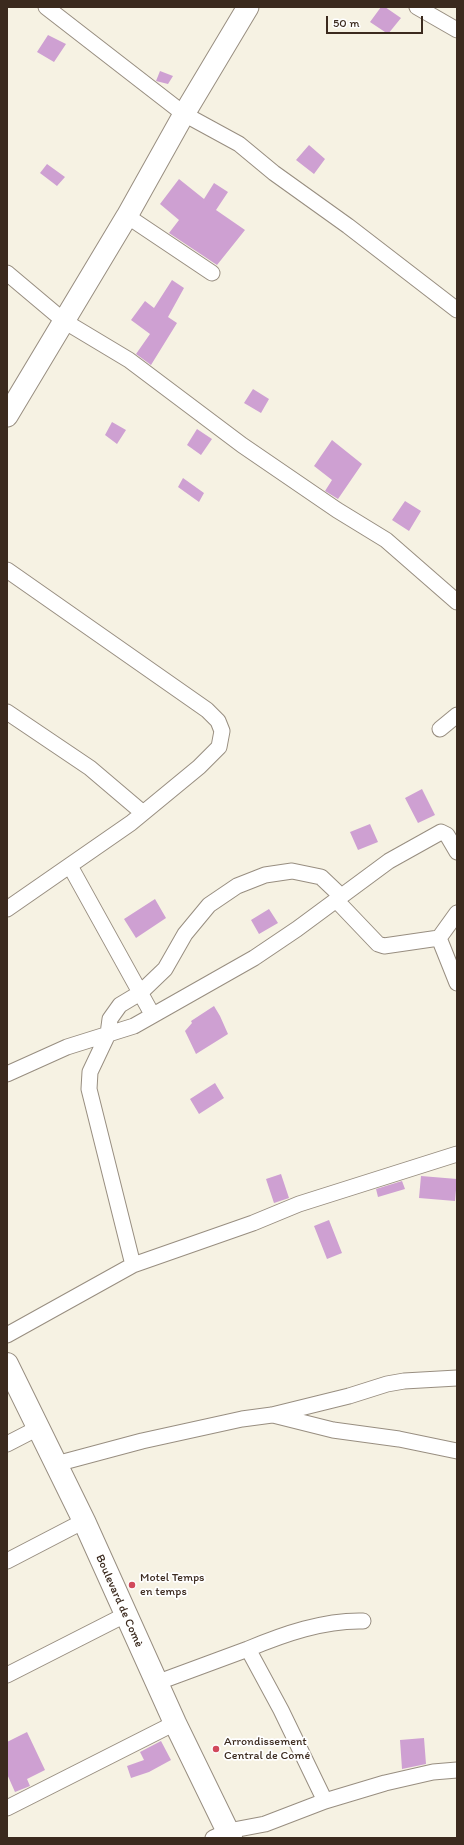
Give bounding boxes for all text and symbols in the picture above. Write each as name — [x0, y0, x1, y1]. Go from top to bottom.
scale bar — [328, 8, 425, 34]
text: 50 m — [333, 16, 359, 30]
street label: Boulevard de Comè — [92, 1552, 146, 1650]
place label: Motel Temps en temps — [140, 1571, 204, 1599]
marker: Motel Temps en temps — [127, 1580, 137, 1590]
place label: Arrondissement Central de Comé — [224, 1735, 310, 1763]
marker: Arrondissement Central de Comé — [211, 1744, 221, 1754]

